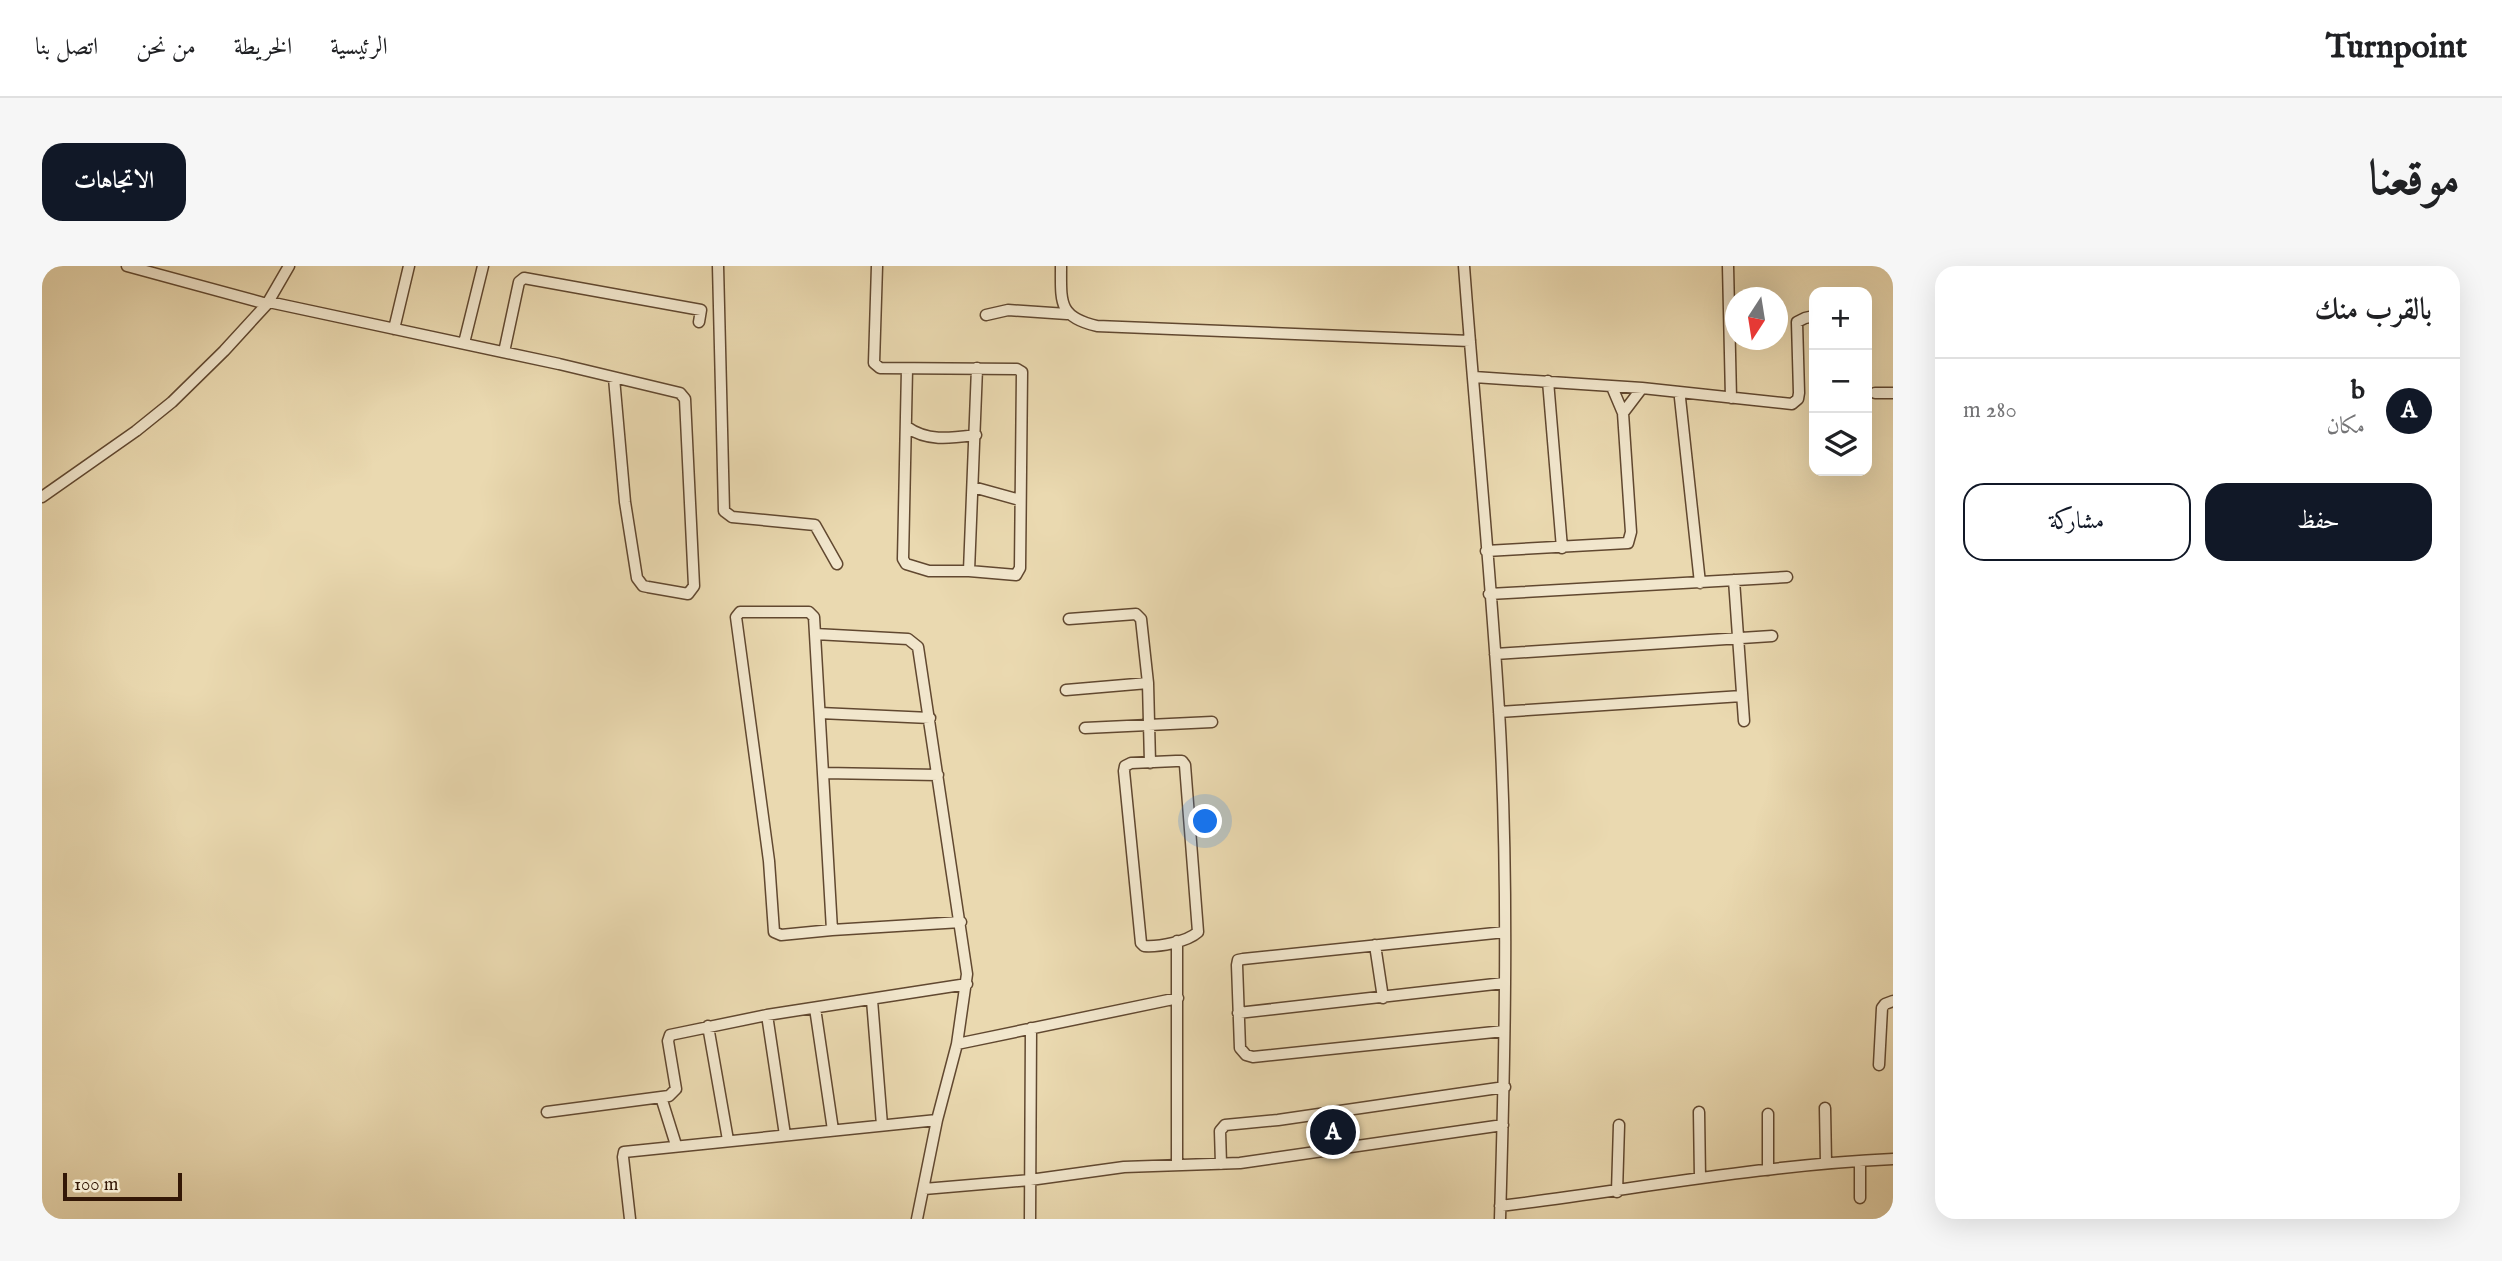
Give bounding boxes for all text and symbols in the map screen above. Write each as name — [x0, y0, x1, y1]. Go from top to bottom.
text: Turnpoint — [2326, 27, 2467, 69]
text: اتصل بنا — [35, 32, 98, 63]
text: من نحن — [136, 32, 196, 63]
text: الخريطة — [234, 32, 292, 63]
text: الرئيسية — [330, 32, 388, 63]
button: الاتجاهات — [42, 143, 186, 221]
text: موقعنا — [2368, 150, 2460, 212]
north arrow — [1725, 287, 1788, 350]
map controls — [1809, 287, 1872, 476]
button: + — [1809, 287, 1872, 350]
text: بالقرب منك — [2315, 292, 2432, 330]
button: − — [1809, 350, 1872, 413]
text: b — [2351, 374, 2365, 407]
text: 280 m — [1963, 396, 2017, 425]
text: A — [2401, 396, 2417, 425]
text: مكان — [2326, 412, 2365, 441]
button: layers — [1809, 413, 1872, 476]
button: مشاركة — [1963, 483, 2191, 561]
button: حفظ — [2205, 483, 2432, 561]
your location — [1188, 804, 1222, 838]
pin: A — [1310, 1106, 1356, 1158]
scale bar — [63, 1170, 182, 1202]
text: 100 m — [74, 1173, 118, 1197]

